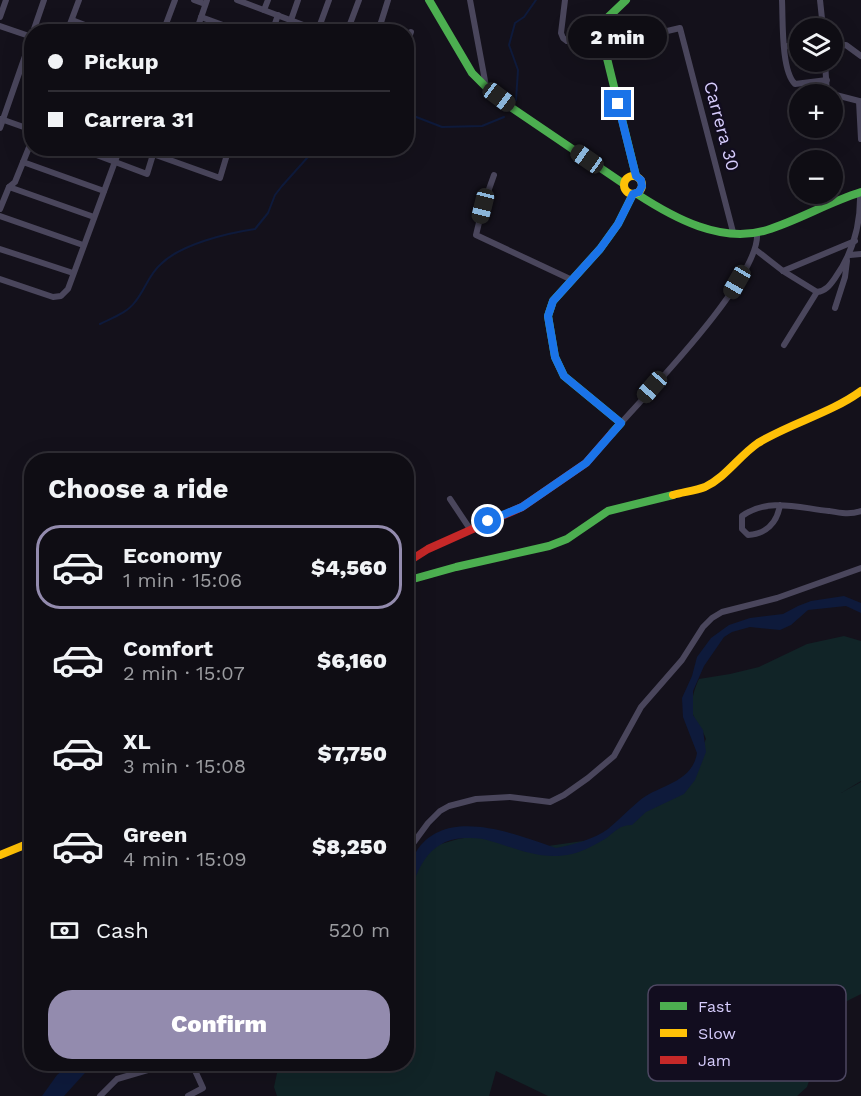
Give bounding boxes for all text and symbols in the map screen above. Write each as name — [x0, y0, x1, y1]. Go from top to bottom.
callout: 2 min — [568, 17, 668, 59]
map controls — [789, 18, 843, 204]
button: layers — [789, 18, 843, 72]
text: 2 min — [590, 25, 645, 49]
text: Pickup — [84, 49, 159, 74]
car — [479, 79, 519, 115]
street label: Carrera 30 — [700, 79, 744, 173]
button: + — [789, 84, 843, 138]
route end — [604, 90, 631, 117]
text: Carrera 31 — [84, 107, 194, 132]
car — [567, 141, 607, 177]
button: − — [789, 150, 843, 204]
car — [470, 186, 496, 226]
car — [720, 262, 754, 302]
car — [633, 368, 671, 406]
text: Choose a ride — [48, 473, 228, 505]
route start — [474, 507, 501, 534]
icon: car — [51, 540, 105, 594]
text: Economy — [123, 543, 222, 568]
text: $4,560 — [311, 555, 387, 580]
text: 1 min · 15:06 — [123, 568, 242, 592]
icon: car — [51, 633, 105, 687]
text: Comfort — [123, 636, 213, 661]
text: $6,160 — [317, 648, 387, 673]
text: 2 min · 15:07 — [123, 661, 245, 685]
icon: car — [51, 726, 105, 780]
text: XL — [123, 729, 151, 754]
text: $7,750 — [317, 741, 387, 766]
text: 3 min · 15:08 — [123, 754, 246, 778]
icon: car — [51, 819, 105, 873]
text: Green — [123, 822, 187, 847]
text: $8,250 — [312, 834, 387, 859]
text: 4 min · 15:09 — [123, 847, 247, 871]
icon: cash — [48, 914, 81, 947]
text: Cash — [96, 918, 149, 943]
text: 520 m — [328, 918, 390, 942]
legend — [648, 985, 846, 1081]
button: Confirm — [48, 990, 390, 1059]
text: Fast — [698, 997, 731, 1016]
text: Slow — [698, 1024, 736, 1043]
text: Jam — [698, 1051, 731, 1070]

